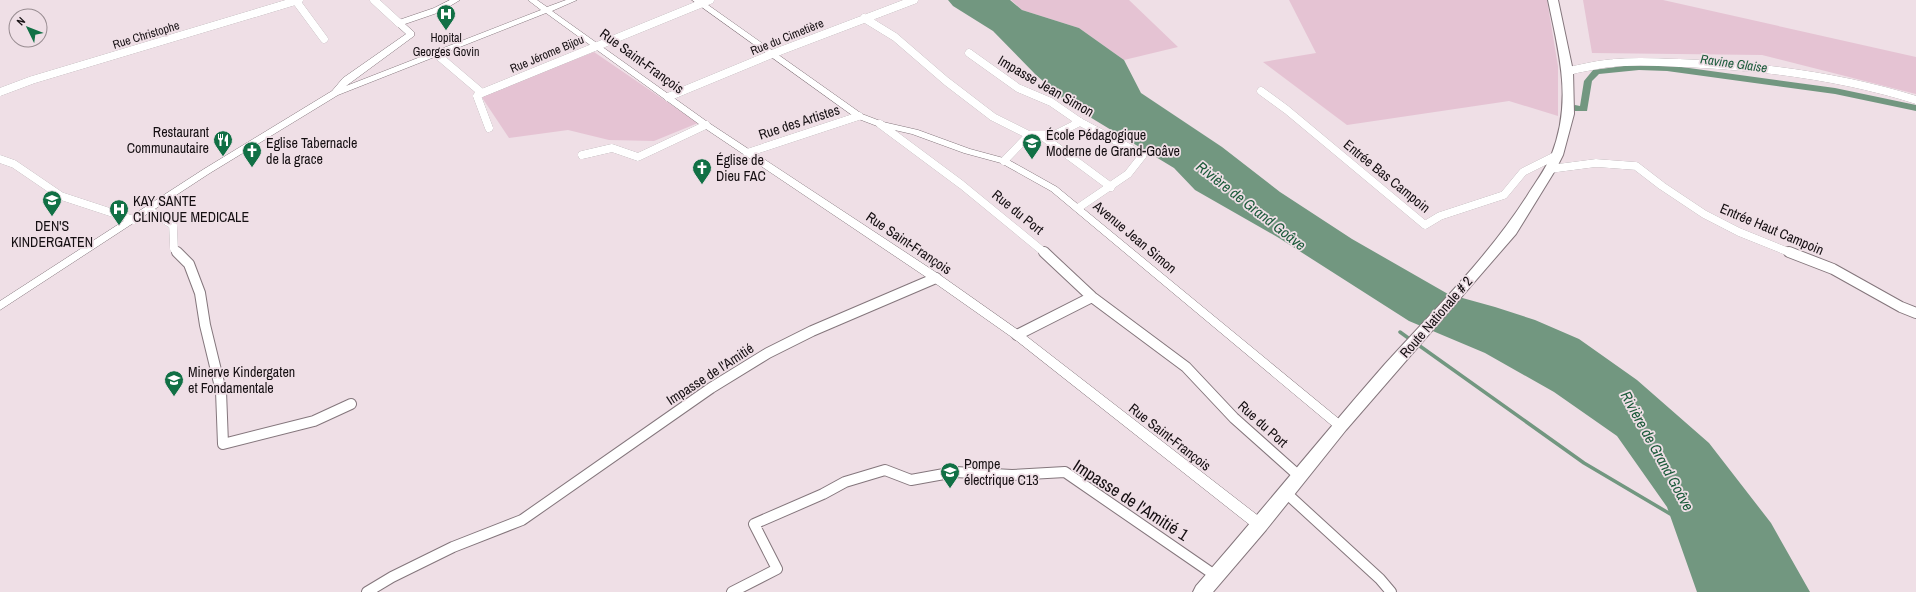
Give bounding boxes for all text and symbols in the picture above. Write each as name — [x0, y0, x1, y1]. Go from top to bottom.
hospital icon: Hopital Georges Govin — [435, 3, 457, 31]
north arrow — [8, 8, 48, 48]
text: N — [13, 14, 28, 28]
street label: Rue du Cimetière — [748, 15, 826, 59]
street label: Rue Christophe — [111, 17, 181, 53]
street label: Rue Saint-François — [596, 24, 688, 98]
place label: Hopital Georges Govin — [413, 30, 479, 60]
street label: Rue Jérome Bijou — [508, 31, 586, 77]
water label: Ravine Glaise — [1699, 50, 1769, 77]
street label: Impasse Jean Simon — [995, 51, 1097, 121]
street label: Rue des Artistes — [756, 100, 842, 144]
place label: Restaurant Communautaire — [127, 123, 209, 157]
place label: École Pédagogique Moderne de Grand-Goâve — [1046, 126, 1180, 160]
restaurant icon: Restaurant Communautaire — [212, 129, 234, 157]
school or university icon: École Pédagogique Moderne de Grand-Goâve — [1021, 132, 1043, 160]
place label: Eglise Tabernacle de la grace — [266, 134, 357, 168]
street label: Entrée Bas Campoin — [1340, 135, 1434, 217]
church icon: Eglise Tabernacle de la grace — [241, 140, 263, 168]
place label: Église de Dieu FAC — [716, 151, 766, 185]
water label: Rivière de Grand Goâve — [1192, 156, 1311, 255]
church icon: Église de Dieu FAC — [691, 157, 713, 185]
street label: Rue du Port — [989, 186, 1047, 238]
school or university icon: DEN'S KINDERGATEN — [41, 189, 63, 217]
place label: KAY SANTE CLINIQUE MEDICALE — [133, 192, 249, 226]
street label: Avenue Jean Simon — [1089, 196, 1180, 277]
hospital icon: KAY SANTE CLINIQUE MEDICALE — [108, 198, 130, 226]
street label: Entrée Haut Campoin — [1717, 199, 1827, 259]
street label: Rue Saint-François — [863, 208, 956, 278]
place label: DEN'S KINDERGATEN — [11, 217, 93, 251]
street label: Route Nationale # 2 — [1396, 273, 1476, 361]
street label: Impasse de l'Amitié — [663, 339, 757, 409]
place label: Minerve Kindergaten et Fondamentale — [188, 363, 295, 397]
school or university icon: Minerve Kindergaten et Fondamentale — [163, 369, 185, 397]
water label: Rivière de Grand Goâve — [1616, 387, 1699, 515]
street label: Rue du Port — [1234, 397, 1292, 451]
street label: Rue Saint-François — [1125, 399, 1215, 475]
street label: Impasse de l'Amitié 1 — [1069, 454, 1194, 546]
place label: Pompe électrique C13 — [964, 455, 1039, 489]
school or university icon: Pompe électrique C13 — [939, 461, 961, 489]

